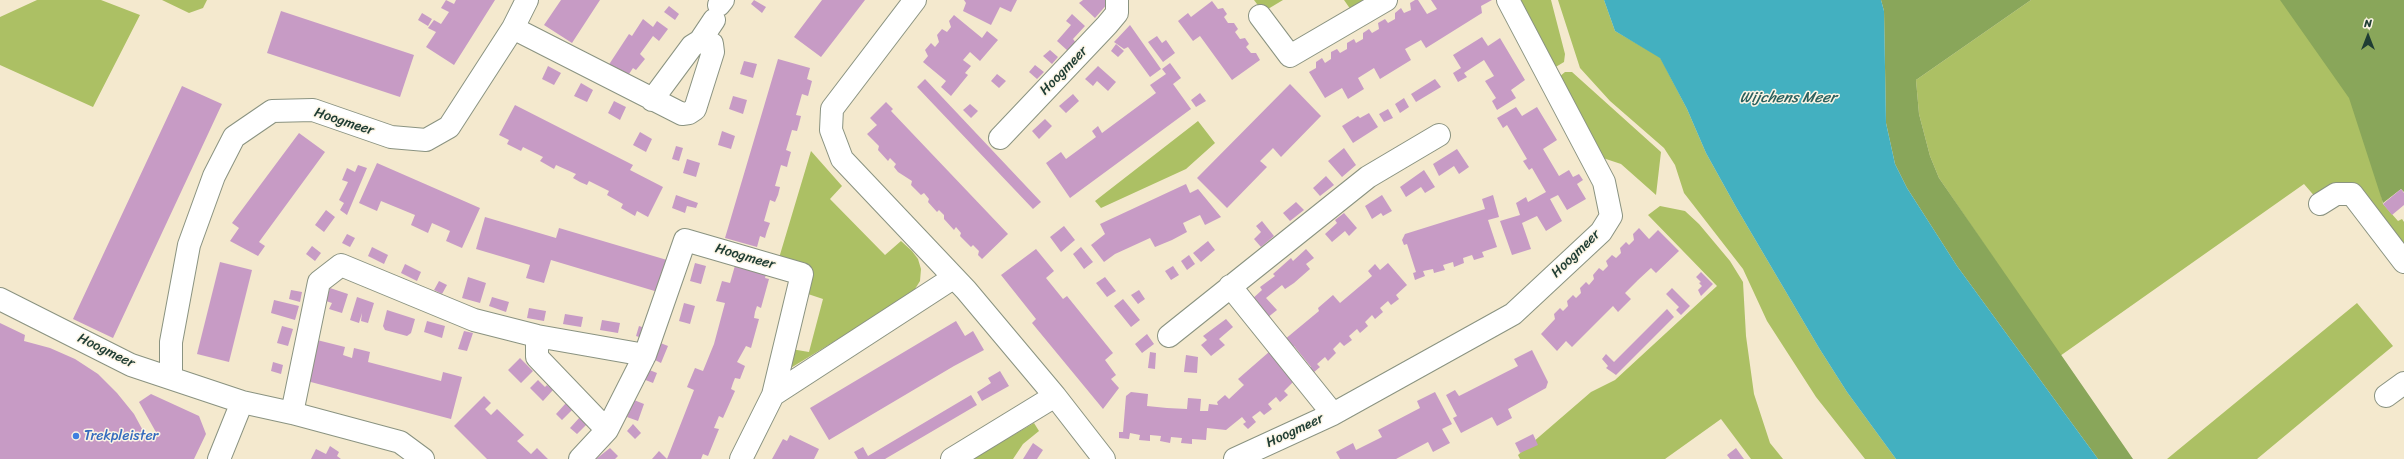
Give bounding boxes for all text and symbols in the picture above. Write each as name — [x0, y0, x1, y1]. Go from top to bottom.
text: N — [2364, 14, 2372, 33]
north arrow — [2348, 16, 2388, 56]
street label: Hoogmeer — [1037, 43, 1091, 99]
water label: Wijchens Meer — [1740, 89, 1836, 107]
street label: Hoogmeer — [312, 104, 376, 140]
street label: Hoogmeer — [1548, 227, 1604, 281]
street label: Hoogmeer — [713, 240, 777, 274]
street label: Hoogmeer — [75, 330, 137, 372]
street label: Hoogmeer — [1264, 410, 1326, 452]
place label: Trekpleister — [84, 428, 158, 444]
marker: Trekpleister — [71, 431, 81, 441]

